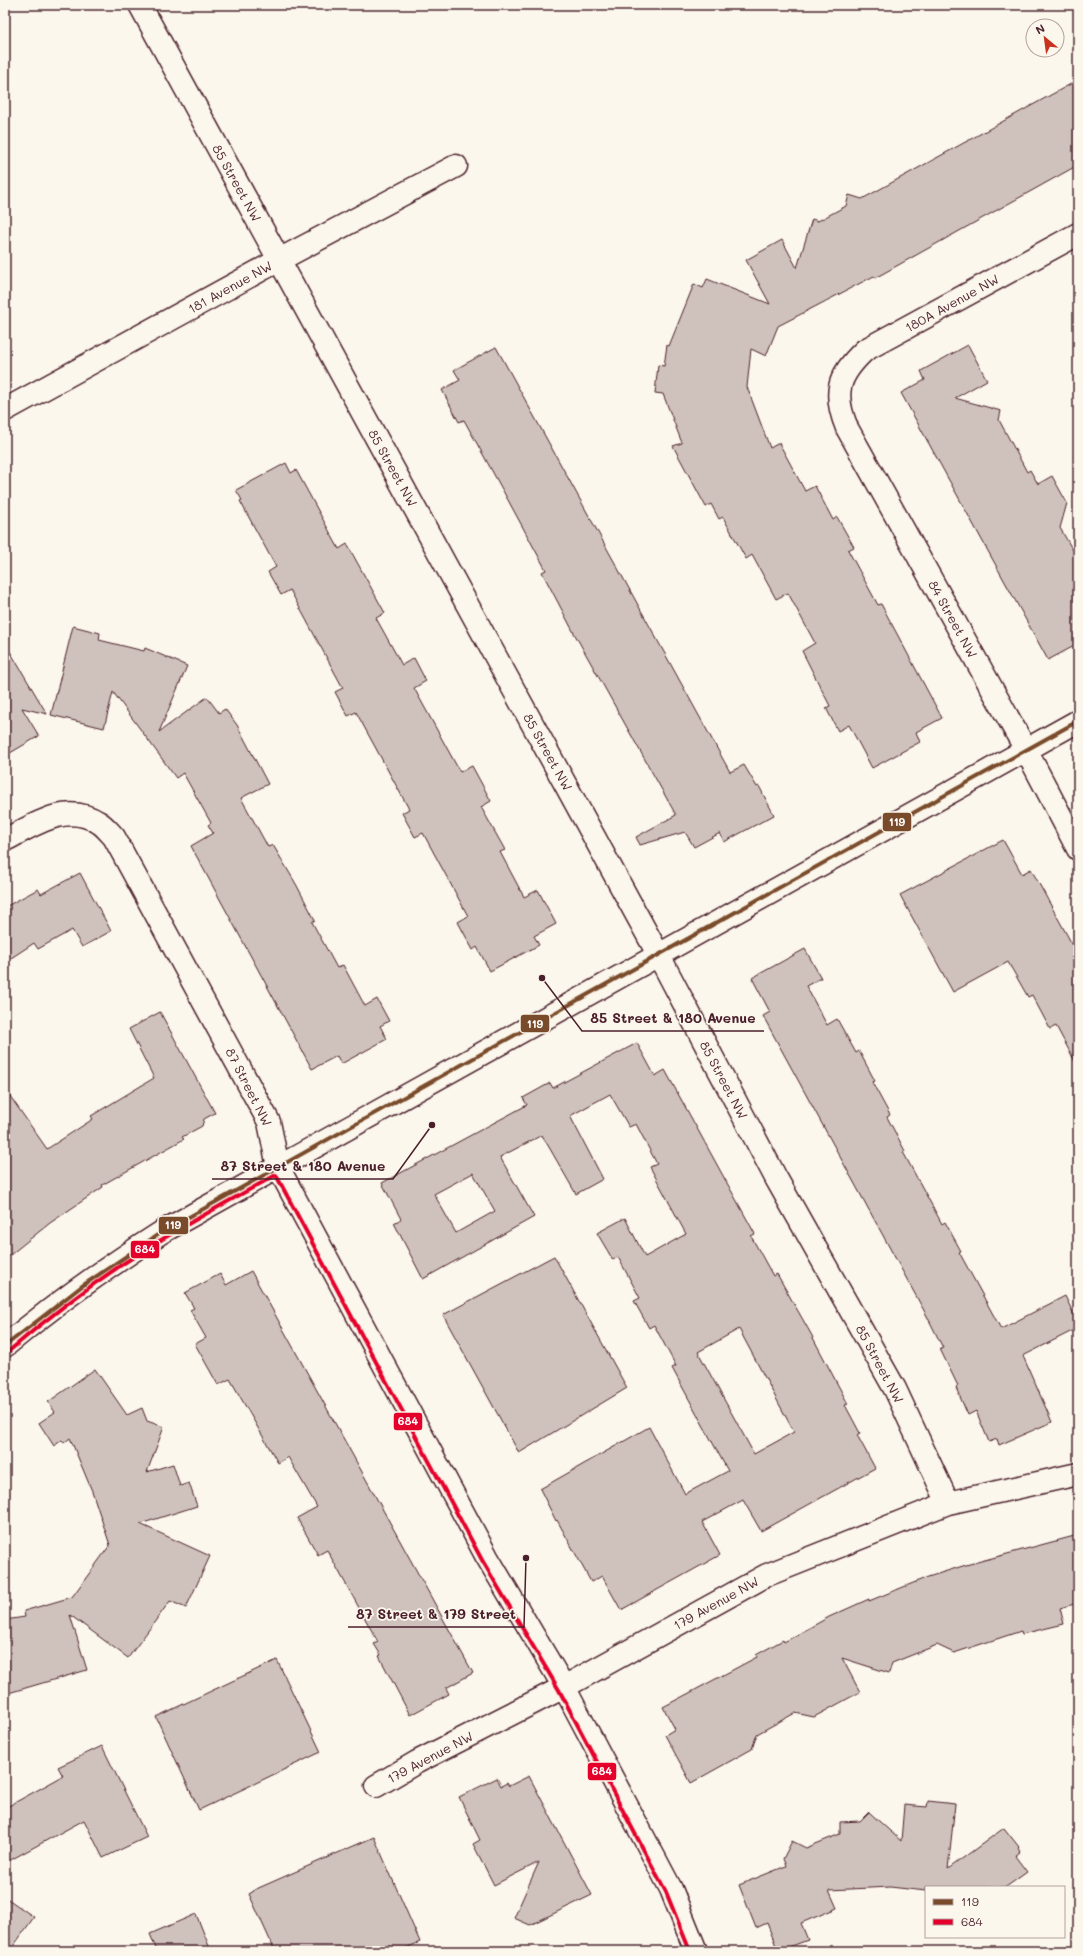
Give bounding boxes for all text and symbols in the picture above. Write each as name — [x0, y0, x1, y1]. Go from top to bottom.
north arrow — [1025, 18, 1065, 58]
text: N — [1033, 20, 1047, 37]
street label: 85 Street NW — [209, 141, 266, 225]
street label: 181 Avenue NW — [185, 256, 275, 317]
street label: 180A Avenue NW — [902, 270, 1002, 335]
street label: 85 Street NW — [365, 426, 422, 510]
street label: 84 Street NW — [925, 577, 982, 661]
street label: 85 Street NW — [520, 710, 577, 794]
line badge: 119 — [882, 812, 912, 832]
text: 119 — [889, 814, 906, 829]
callout: 85 Street & 180 Avenue — [582, 1005, 764, 1031]
text: 85 Street & 180 Avenue — [590, 1008, 756, 1027]
line badge: 119 — [520, 1014, 550, 1033]
text: 119 — [527, 1016, 544, 1031]
street label: 85 Street NW — [697, 1038, 752, 1122]
street label: 87 Street NW — [222, 1045, 276, 1129]
callout: 87 Street & 180 Avenue — [212, 1153, 393, 1179]
text: 87 Street & 180 Avenue — [221, 1156, 385, 1175]
line badge: 119 — [158, 1216, 189, 1235]
text: 119 — [165, 1217, 182, 1232]
line badge: 684 — [130, 1240, 160, 1259]
text: 684 — [135, 1241, 155, 1256]
street label: 85 Street NW — [853, 1322, 908, 1406]
line badge: 684 — [393, 1412, 423, 1431]
text: 684 — [398, 1413, 418, 1428]
street label: 179 Avenue NW — [670, 1572, 761, 1633]
callout: 87 Street & 179 Street — [348, 1601, 524, 1627]
text: 87 Street & 179 Street — [356, 1604, 516, 1623]
street label: 179 Avenue NW — [384, 1727, 476, 1786]
line badge: 684 — [587, 1762, 617, 1781]
text: 684 — [592, 1763, 612, 1778]
legend — [925, 1886, 1065, 1938]
text: 119 — [961, 1893, 979, 1909]
text: 684 — [961, 1913, 983, 1929]

